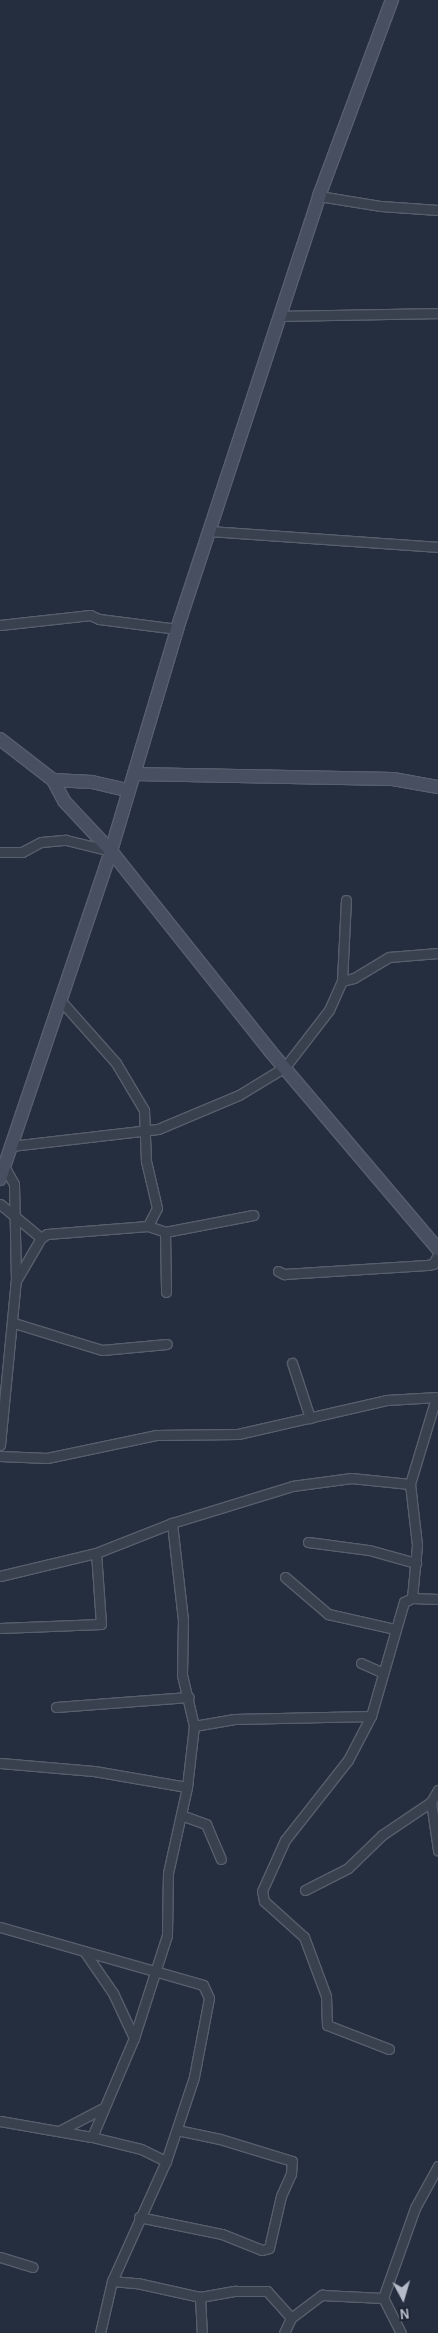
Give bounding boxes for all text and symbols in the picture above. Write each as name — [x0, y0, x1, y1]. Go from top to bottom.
north arrow — [378, 2273, 428, 2323]
text: N — [399, 2305, 410, 2320]

